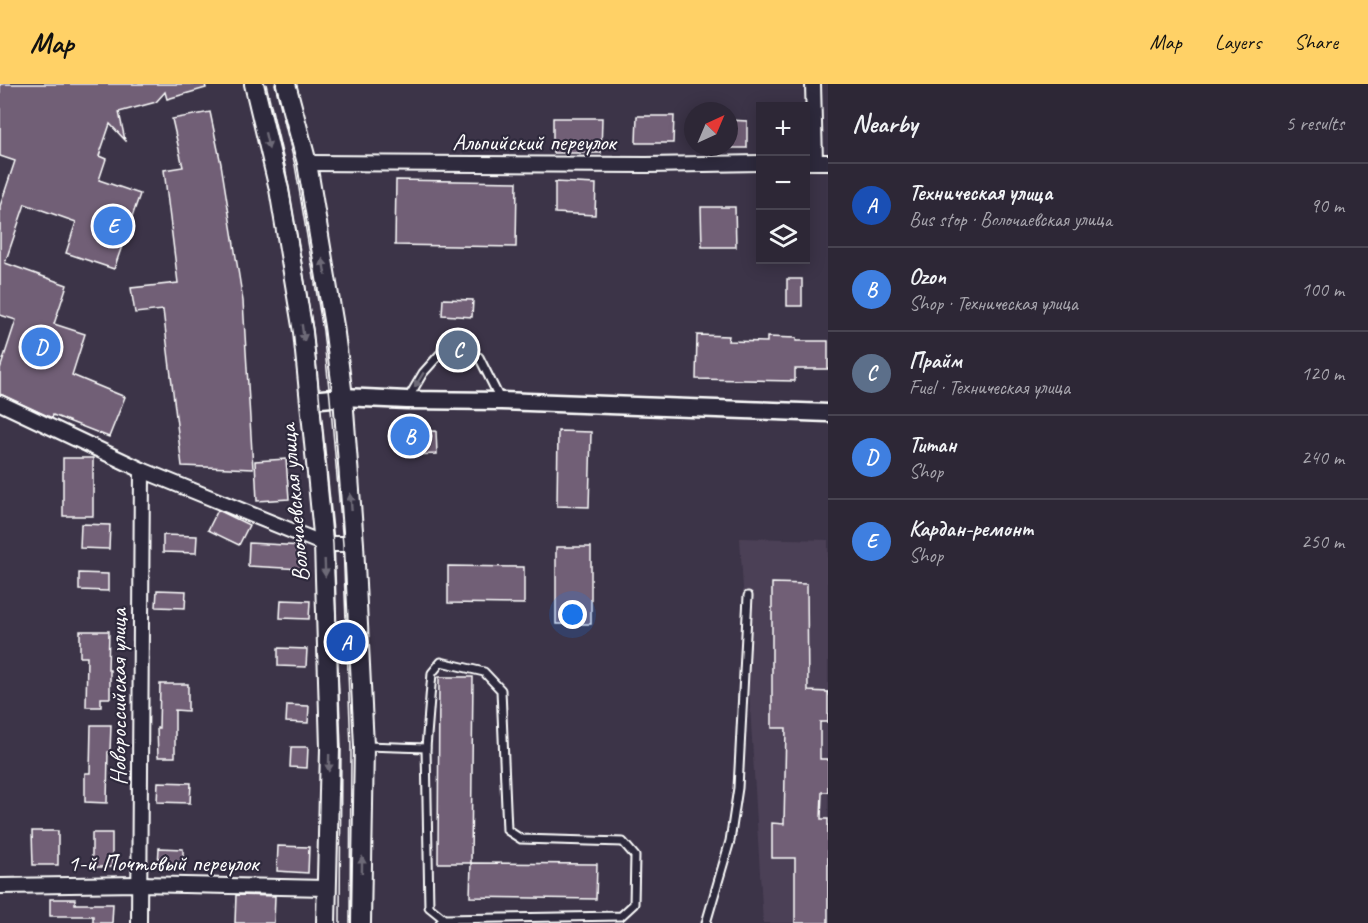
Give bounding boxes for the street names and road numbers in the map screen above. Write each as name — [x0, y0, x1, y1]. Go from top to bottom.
street label: Альпийский переулок — [452, 127, 618, 157]
street label: Волочаевская улица — [272, 421, 316, 583]
street label: Новороссийская улица — [103, 607, 133, 785]
street label: 1-й Почтовый переулок — [68, 848, 261, 878]

